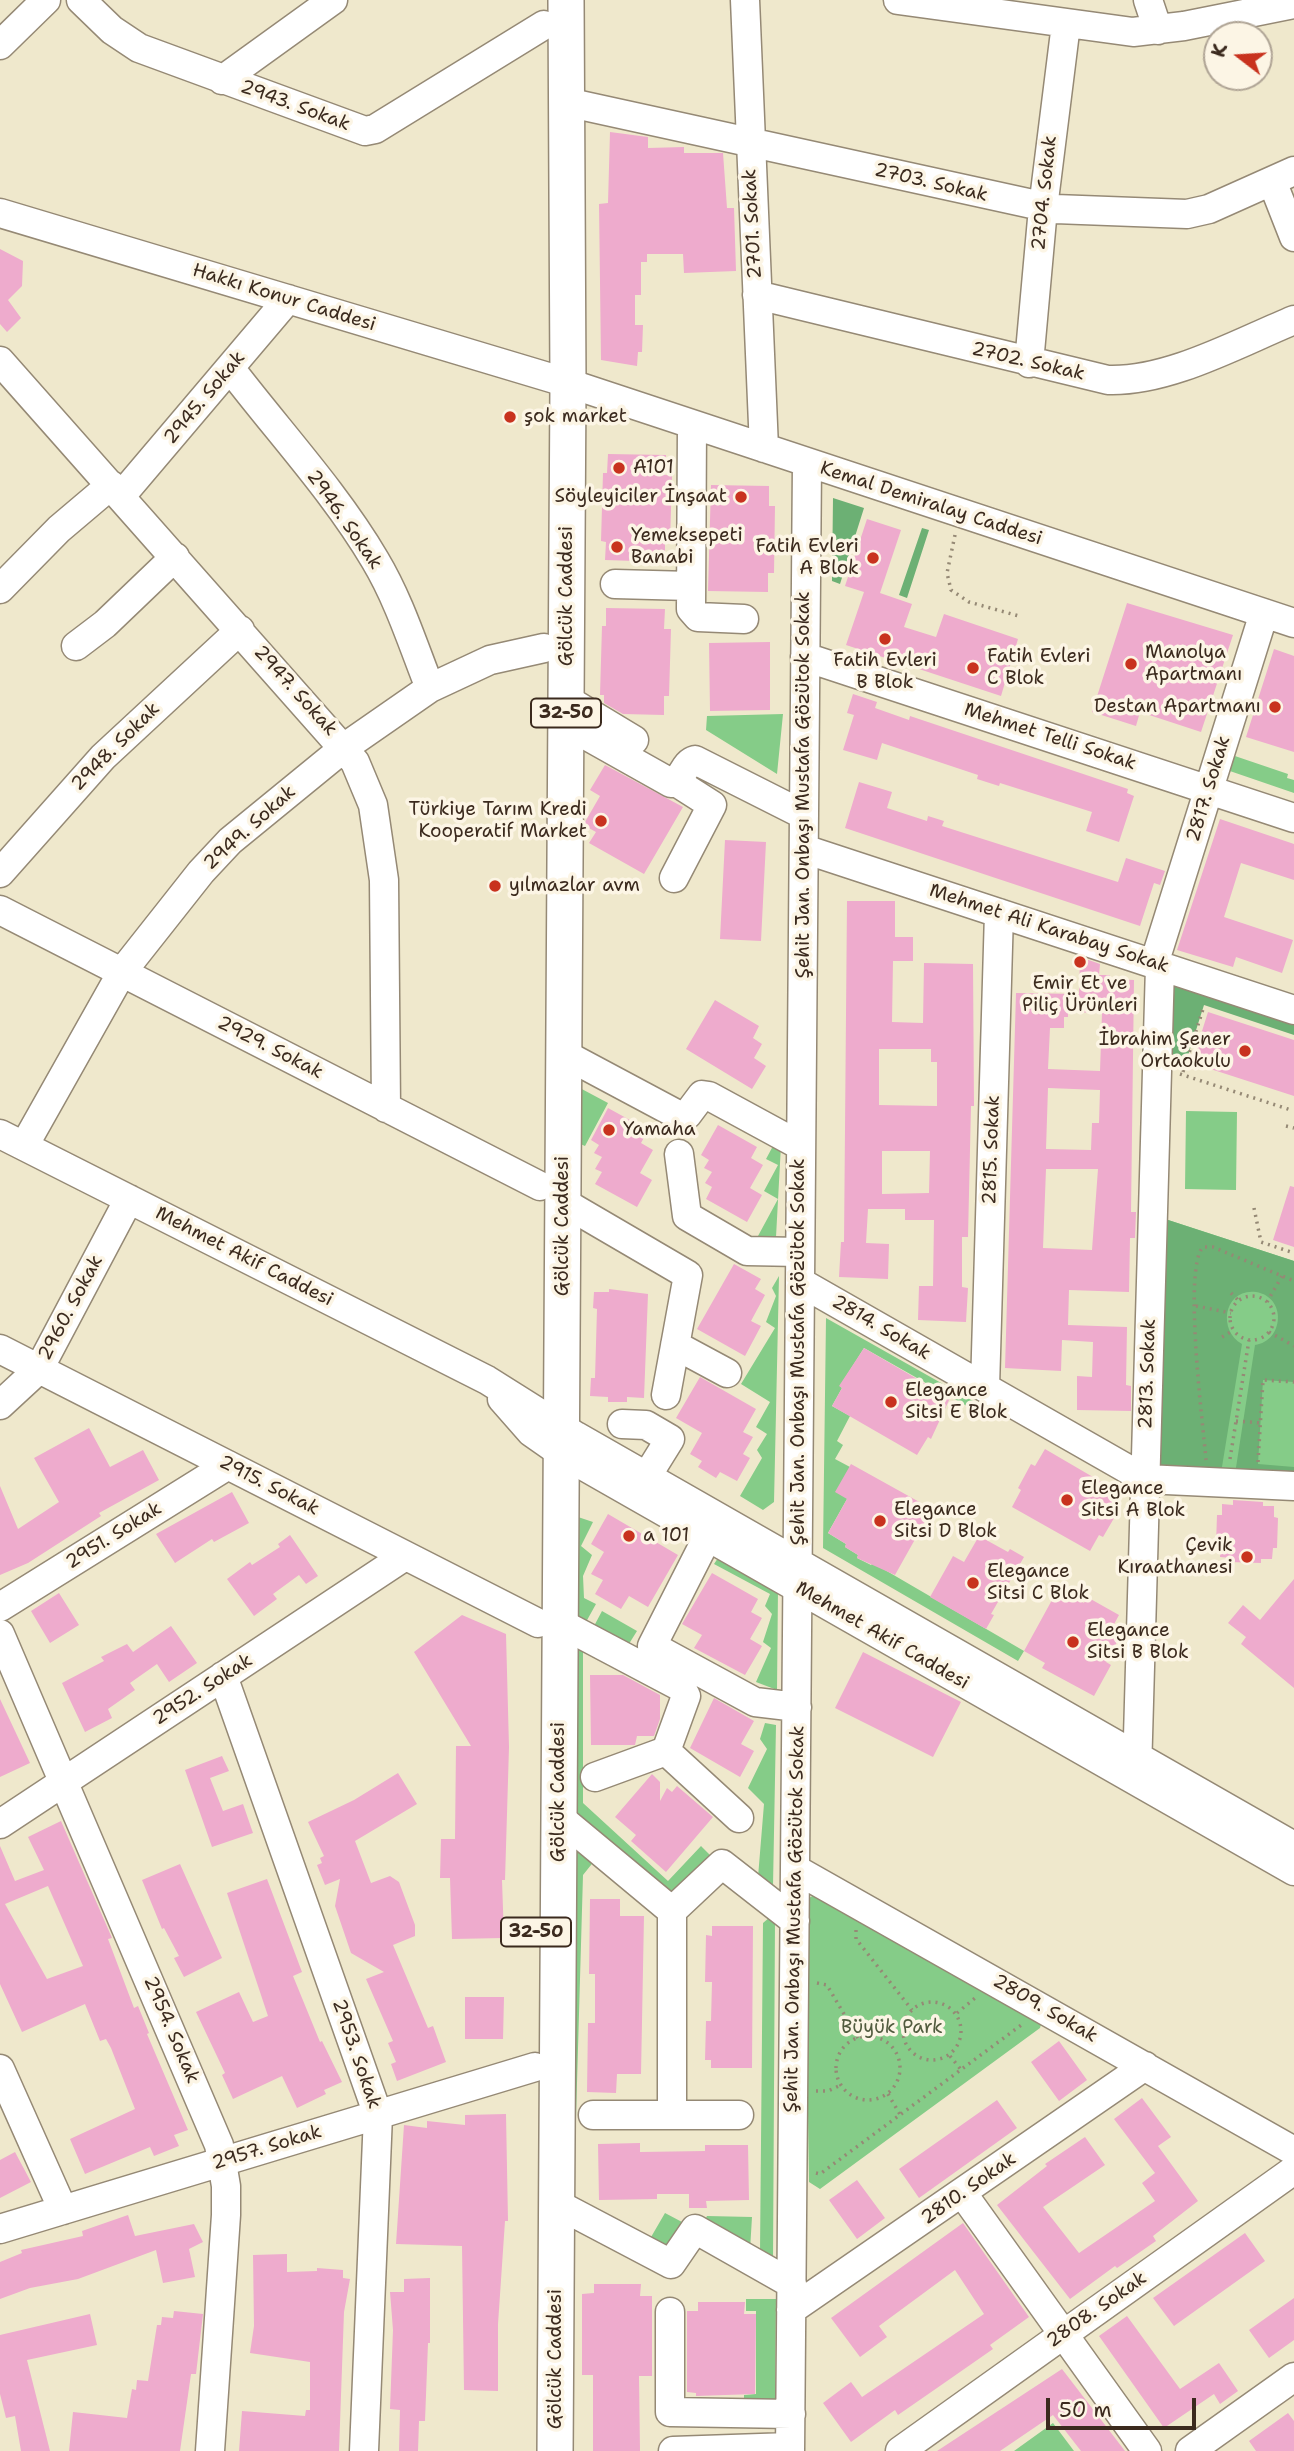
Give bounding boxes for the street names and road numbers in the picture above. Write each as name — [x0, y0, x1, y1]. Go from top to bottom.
street label: 2943. Sokak — [237, 76, 353, 136]
street label: 2704. Sokak — [1028, 134, 1062, 252]
street label: 2703. Sokak — [872, 159, 990, 207]
street label: 2701. Sokak — [739, 168, 767, 280]
street label: Hakkı Konur Caddesi — [189, 259, 379, 337]
street label: 2702. Sokak — [969, 338, 1087, 386]
street label: 2945. Sokak — [160, 347, 250, 449]
street label: Kemal Demiralay Caddesi — [817, 457, 1045, 551]
street label: 2946. Sokak — [301, 466, 387, 574]
street label: Gölcük Caddesi — [556, 526, 578, 666]
street label: Şehit Jan. Onbaşı Mustafa Gözütok Sokak — [793, 591, 815, 979]
street label: 2947. Sokak — [248, 641, 342, 741]
street label: 2948. Sokak — [67, 698, 165, 796]
road number: 32-50 — [531, 698, 601, 728]
street label: Mehmet Telli Sokak — [961, 698, 1139, 776]
street label: 2817. Sokak — [1182, 733, 1236, 845]
street label: 2949. Sokak — [199, 781, 301, 875]
street label: Mehmet Ali Karabay Sokak — [926, 879, 1172, 979]
street label: 2929. Sokak — [213, 1012, 327, 1084]
street label: 2815. Sokak — [979, 1095, 1005, 1205]
street label: Gölcük Caddesi — [552, 1156, 574, 1296]
street label: Şehit Jan. Onbaşı Mustafa Gözütok Sokak — [788, 1158, 810, 1546]
street label: Mehmet Akif Caddesi — [151, 1202, 337, 1312]
street label: 2960. Sokak — [34, 1251, 108, 1365]
street label: 2814. Sokak — [828, 1291, 934, 1365]
street label: 2813. Sokak — [1135, 1318, 1161, 1430]
street label: 2915. Sokak — [215, 1451, 323, 1521]
street label: 2951. Sokak — [62, 1497, 166, 1575]
street label: Mehmet Akif Caddesi — [791, 1577, 973, 1695]
street label: 2952. Sokak — [149, 1649, 257, 1731]
street label: Gölcük Caddesi — [548, 1722, 570, 1862]
street label: Şehit Jan. Onbaşı Mustafa Gözütok Sokak — [780, 1725, 810, 2113]
road number: 32-50 — [501, 1918, 571, 1946]
street label: 2809. Sokak — [989, 1970, 1101, 2048]
street label: 2954. Sokak — [138, 1973, 204, 2087]
street label: 2953. Sokak — [327, 1996, 385, 2112]
street label: 2957. Sokak — [210, 2121, 324, 2175]
street label: 2810. Sokak — [917, 2148, 1021, 2230]
street label: 2808. Sokak — [1043, 2267, 1151, 2353]
street label: Gölcük Caddesi — [545, 2289, 567, 2429]

